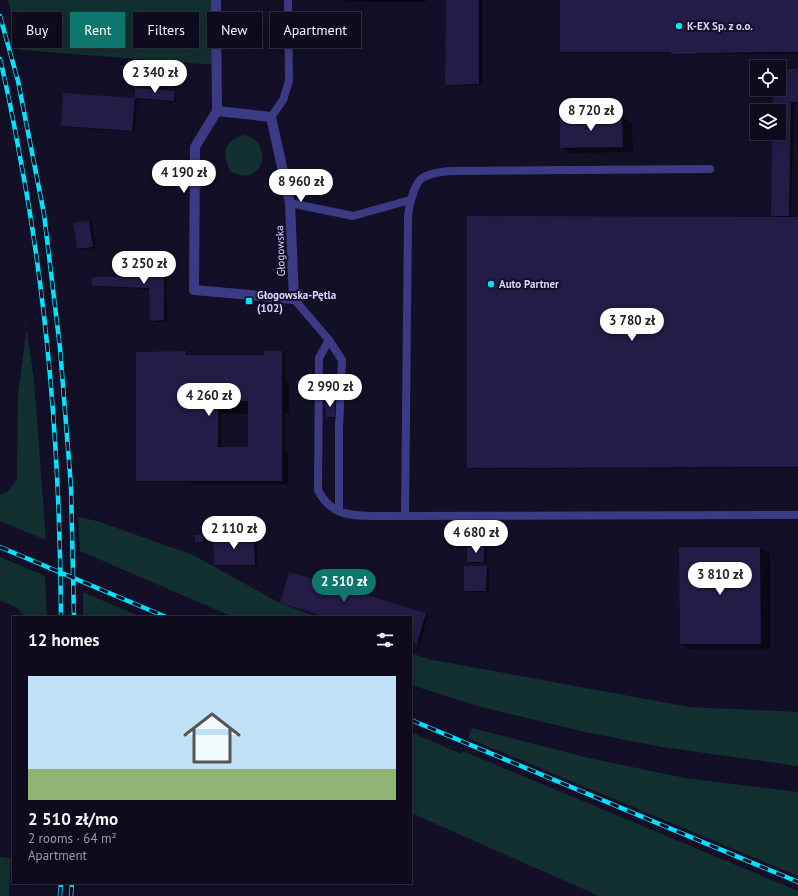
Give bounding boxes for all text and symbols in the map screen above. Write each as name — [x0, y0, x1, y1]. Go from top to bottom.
chip: Buy — [12, 12, 62, 48]
chip: Rent — [70, 12, 125, 48]
chip: Filters — [133, 12, 199, 48]
chip: New — [207, 12, 262, 48]
chip: Apartment — [270, 12, 361, 48]
place label: K-EX Sp. z o.o. — [687, 19, 753, 33]
marker: K-EX Sp. z o.o. — [674, 21, 684, 31]
pin: 2 340 zł — [114, 60, 196, 94]
map controls — [750, 60, 786, 140]
button: locate — [750, 60, 786, 96]
text: 2 340 zł — [132, 64, 178, 81]
pin: 8 720 zł — [550, 98, 632, 132]
text: 8 720 zł — [568, 102, 614, 119]
button: layers — [750, 104, 786, 140]
pin: 4 190 zł — [143, 160, 225, 194]
text: 4 190 zł — [161, 164, 207, 181]
pin: 8 960 zł — [260, 169, 342, 203]
text: 8 960 zł — [278, 173, 324, 190]
street label: Głogowska — [272, 225, 288, 277]
pin: 3 250 zł — [103, 251, 185, 285]
text: 3 250 zł — [121, 255, 167, 272]
place label: Auto Partner — [499, 277, 559, 291]
marker: Auto Partner — [486, 279, 496, 289]
place label: Głogowska-Pętla (102) — [257, 288, 336, 315]
marker: Głogowska-Pętla (102) — [244, 296, 254, 306]
pin: 3 780 zł — [591, 308, 673, 342]
text: 3 780 zł — [609, 312, 655, 329]
pin: 2 990 zł — [289, 374, 371, 408]
text: 2 990 zł — [307, 378, 353, 395]
pin: 4 260 zł — [168, 383, 250, 417]
text: 4 260 zł — [186, 387, 232, 404]
pin: 2 110 zł — [193, 516, 275, 550]
text: 2 110 zł — [211, 520, 257, 537]
pin: 4 680 zł — [435, 520, 517, 554]
text: 4 680 zł — [453, 524, 499, 541]
pin: 3 810 zł — [679, 562, 761, 596]
text: 3 810 zł — [697, 566, 743, 583]
pin: 2 510 zł — [303, 569, 385, 603]
text: 2 510 zł — [321, 573, 367, 590]
text: 12 homes — [28, 629, 99, 651]
icon: filters — [374, 629, 396, 651]
icon: home — [176, 702, 248, 774]
text: 2 510 zł/mo — [28, 808, 118, 830]
text: 2 rooms · 64 m² — [28, 830, 117, 847]
text: Apartment — [28, 847, 87, 864]

